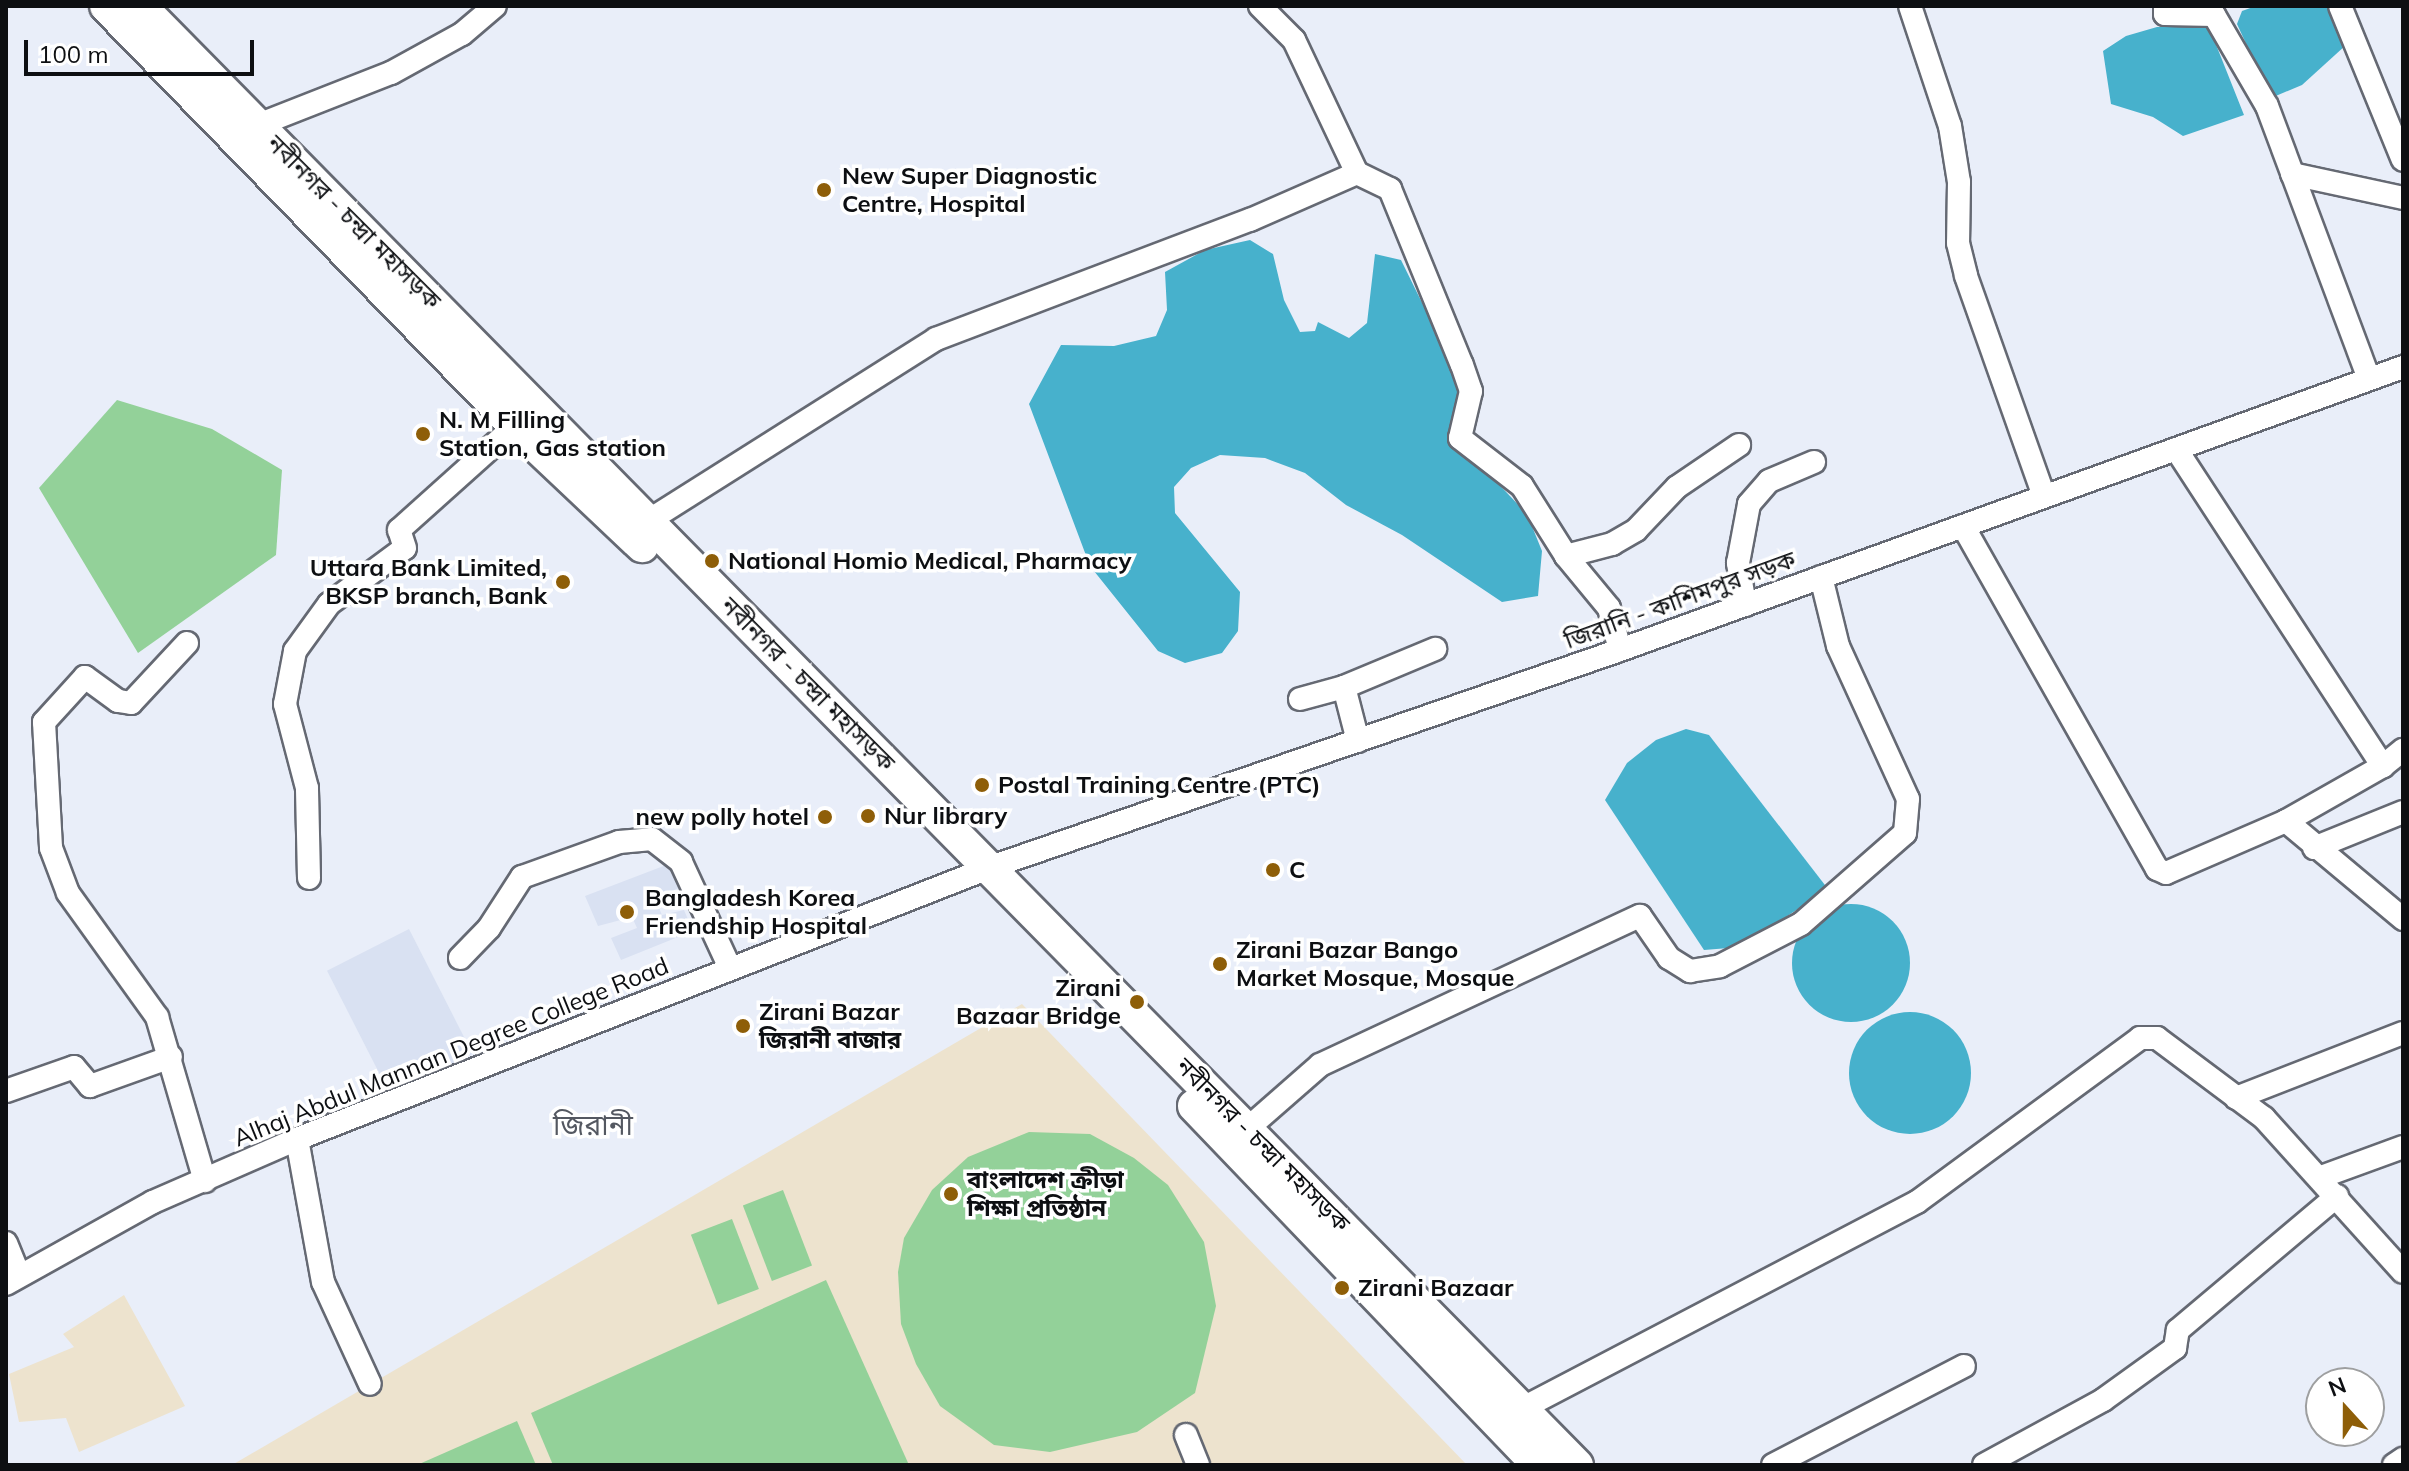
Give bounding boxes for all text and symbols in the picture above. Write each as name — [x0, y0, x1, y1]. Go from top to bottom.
scale bar — [28, 24, 258, 74]
text: 100 m — [38, 39, 109, 69]
street label: নবীনগর - চন্দ্রা মহাসড়ক — [261, 129, 447, 315]
place label: New Super Diagnostic Centre, Hospital — [842, 162, 1097, 218]
marker: New Super Diagnostic Centre, Hospital — [813, 179, 835, 201]
place label: N. M Filling Station, Gas station — [439, 406, 666, 462]
marker: N. M Filling Station, Gas station — [414, 425, 432, 443]
street label: জিরানি - কাশিমপুর সড়ক — [1561, 545, 1799, 655]
place label: National Homio Medical, Pharmacy — [728, 547, 1132, 575]
marker: National Homio Medical, Pharmacy — [703, 552, 721, 570]
place label: Uttara Bank Limited, BKSP branch, Bank — [310, 554, 547, 610]
marker: Uttara Bank Limited, BKSP branch, Bank — [554, 573, 572, 591]
street label: নবীনগর - চন্দ্রা মহাসড়ক — [715, 591, 901, 777]
place label: Postal Training Centre (PTC) — [998, 771, 1321, 799]
marker: Postal Training Centre (PTC) — [973, 776, 991, 794]
place label: Nur library — [884, 802, 1007, 830]
place label: new polly hotel — [636, 803, 809, 831]
marker: Nur library — [859, 807, 877, 825]
marker: new polly hotel — [816, 808, 834, 826]
place label: C — [1289, 856, 1305, 884]
marker: C — [1264, 861, 1282, 879]
place label: Bangladesh Korea Friendship Hospital — [645, 884, 867, 940]
marker: Bangladesh Korea Friendship Hospital — [616, 901, 638, 923]
place label: Zirani Bazar Bango Market Mosque, Mosque — [1236, 936, 1514, 992]
street label: Alhaj Abdul Mannan Degree College Road — [229, 951, 673, 1153]
marker: Zirani Bazar Bango Market Mosque, Mosque — [1211, 955, 1229, 973]
place label: Zirani Bazaar Bridge — [956, 974, 1121, 1030]
marker: Zirani Bazaar Bridge — [1128, 993, 1146, 1011]
place label: Zirani Bazar জিরানী বাজার — [759, 998, 901, 1054]
marker: Zirani Bazar জিরানী বাজার — [734, 1017, 752, 1035]
street label: নবীনগর - চন্দ্রা মহাসড়ক — [1170, 1052, 1356, 1238]
district label: জিরানী — [553, 1108, 633, 1142]
place label: বাংলাদেশ ক্রীড়া শিক্ষা প্রতিষ্ঠান — [967, 1166, 1124, 1222]
marker: বাংলাদেশ ক্রীড়া শিক্ষা প্রতিষ্ঠান — [942, 1185, 960, 1203]
place label: Zirani Bazaar — [1358, 1274, 1513, 1302]
marker: Zirani Bazaar — [1333, 1279, 1351, 1297]
north arrow — [2305, 1367, 2385, 1447]
text: N — [2324, 1370, 2350, 1403]

